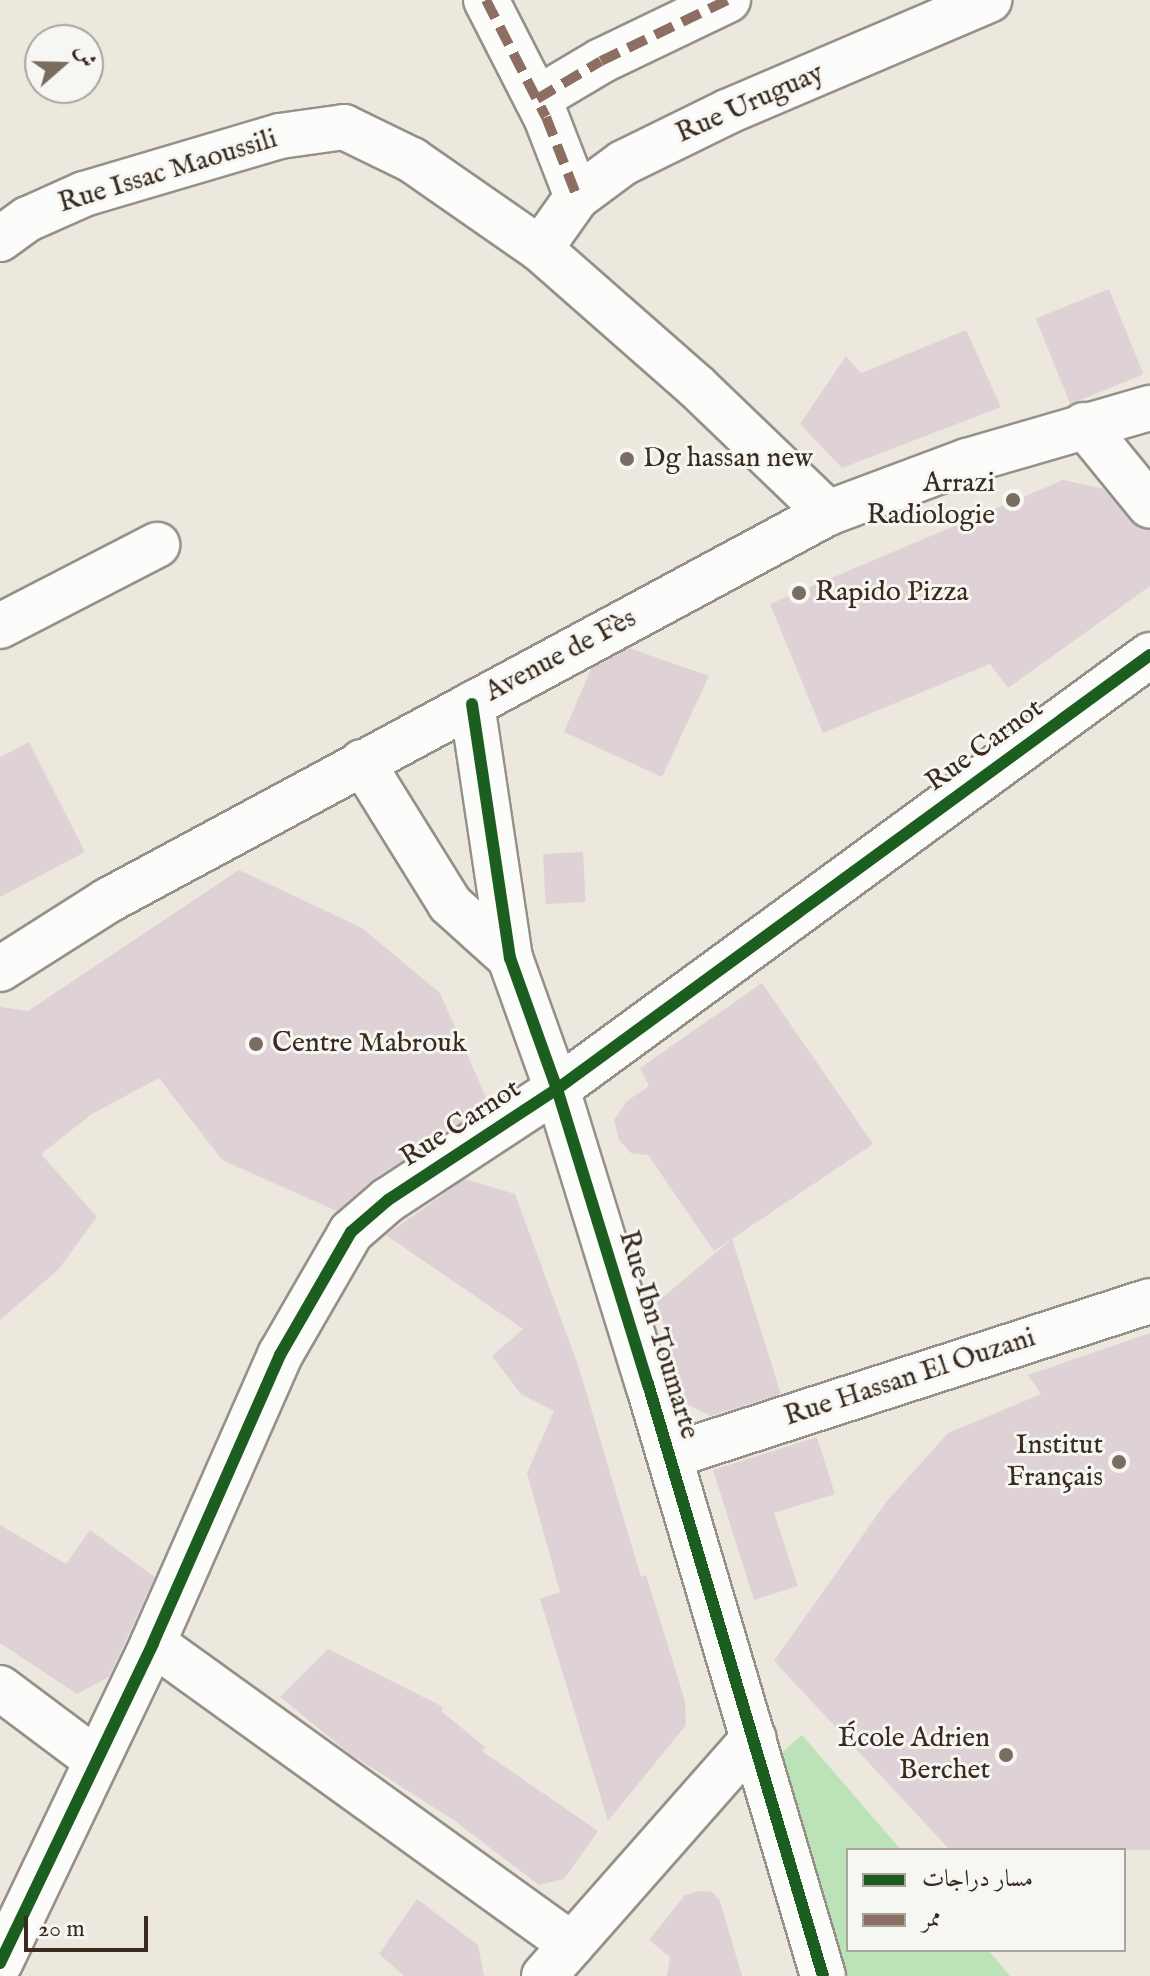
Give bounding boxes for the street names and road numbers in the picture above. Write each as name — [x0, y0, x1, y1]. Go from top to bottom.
street label: Rue Uruguay — [671, 57, 829, 151]
street label: Rue Issac Maoussili — [55, 123, 281, 221]
street label: Avenue de Fès — [480, 602, 642, 710]
street label: Rue Carnot — [920, 692, 1050, 800]
street label: Rue Carnot — [395, 1073, 527, 1175]
street label: Rue Ibn Toumarte — [610, 1227, 706, 1443]
street label: Rue Hassan El Ouzani — [780, 1322, 1040, 1434]

